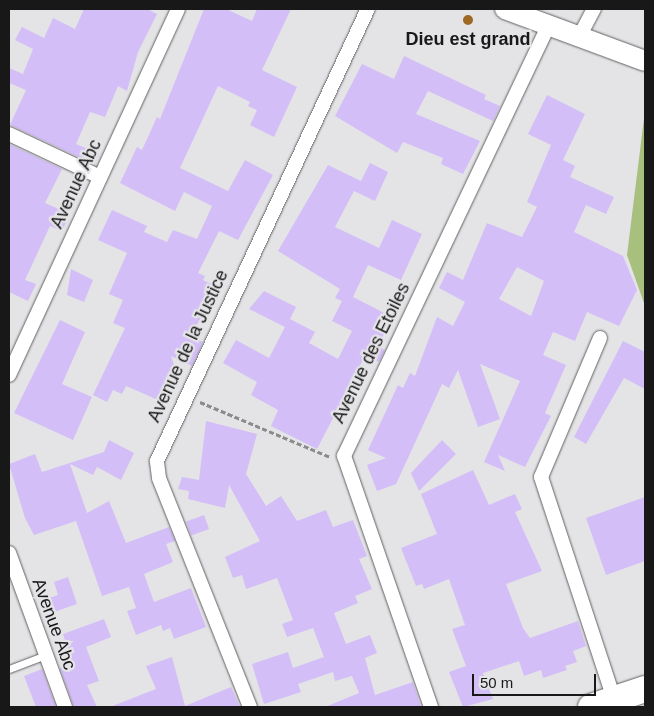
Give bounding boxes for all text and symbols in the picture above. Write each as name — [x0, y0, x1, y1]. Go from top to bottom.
marker: Dieu est grand — [462, 14, 474, 26]
place label: Dieu est grand — [405, 28, 531, 50]
street label: Avenue Abc — [46, 136, 106, 232]
street label: Avenue de la Justice — [143, 266, 233, 426]
street label: Avenue des Etoiles — [328, 279, 414, 427]
street label: Avenue Abc — [27, 575, 81, 673]
scale bar — [474, 664, 598, 696]
text: 50 m — [480, 674, 513, 691]

